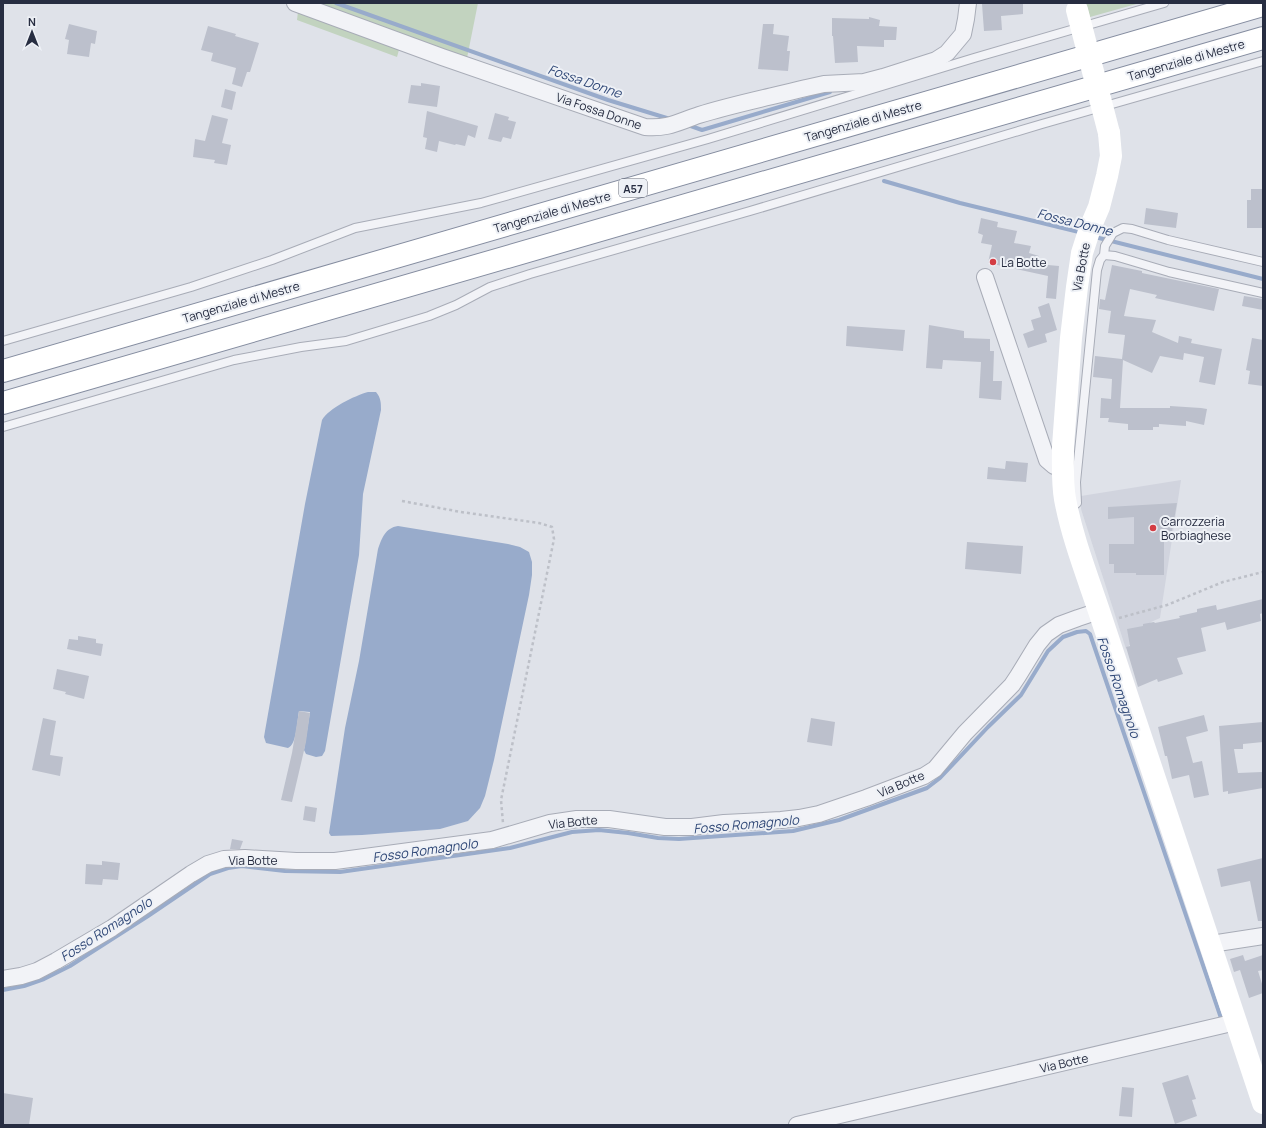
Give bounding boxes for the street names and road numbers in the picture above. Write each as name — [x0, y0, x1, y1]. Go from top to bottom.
street label: Tangenziale di Mestre — [1126, 35, 1246, 85]
street label: Via Fossa Donne — [554, 88, 644, 134]
street label: Tangenziale di Mestre — [803, 96, 923, 146]
road number: A57 — [619, 179, 647, 197]
street label: Tangenziale di Mestre — [492, 187, 612, 237]
street label: Via Botte — [1068, 241, 1094, 293]
street label: Tangenziale di Mestre — [181, 277, 301, 327]
street label: Via Botte — [875, 767, 927, 801]
street label: Via Botte — [548, 811, 598, 833]
street label: Via Botte — [228, 852, 278, 869]
street label: Via Botte — [1038, 1049, 1090, 1077]

